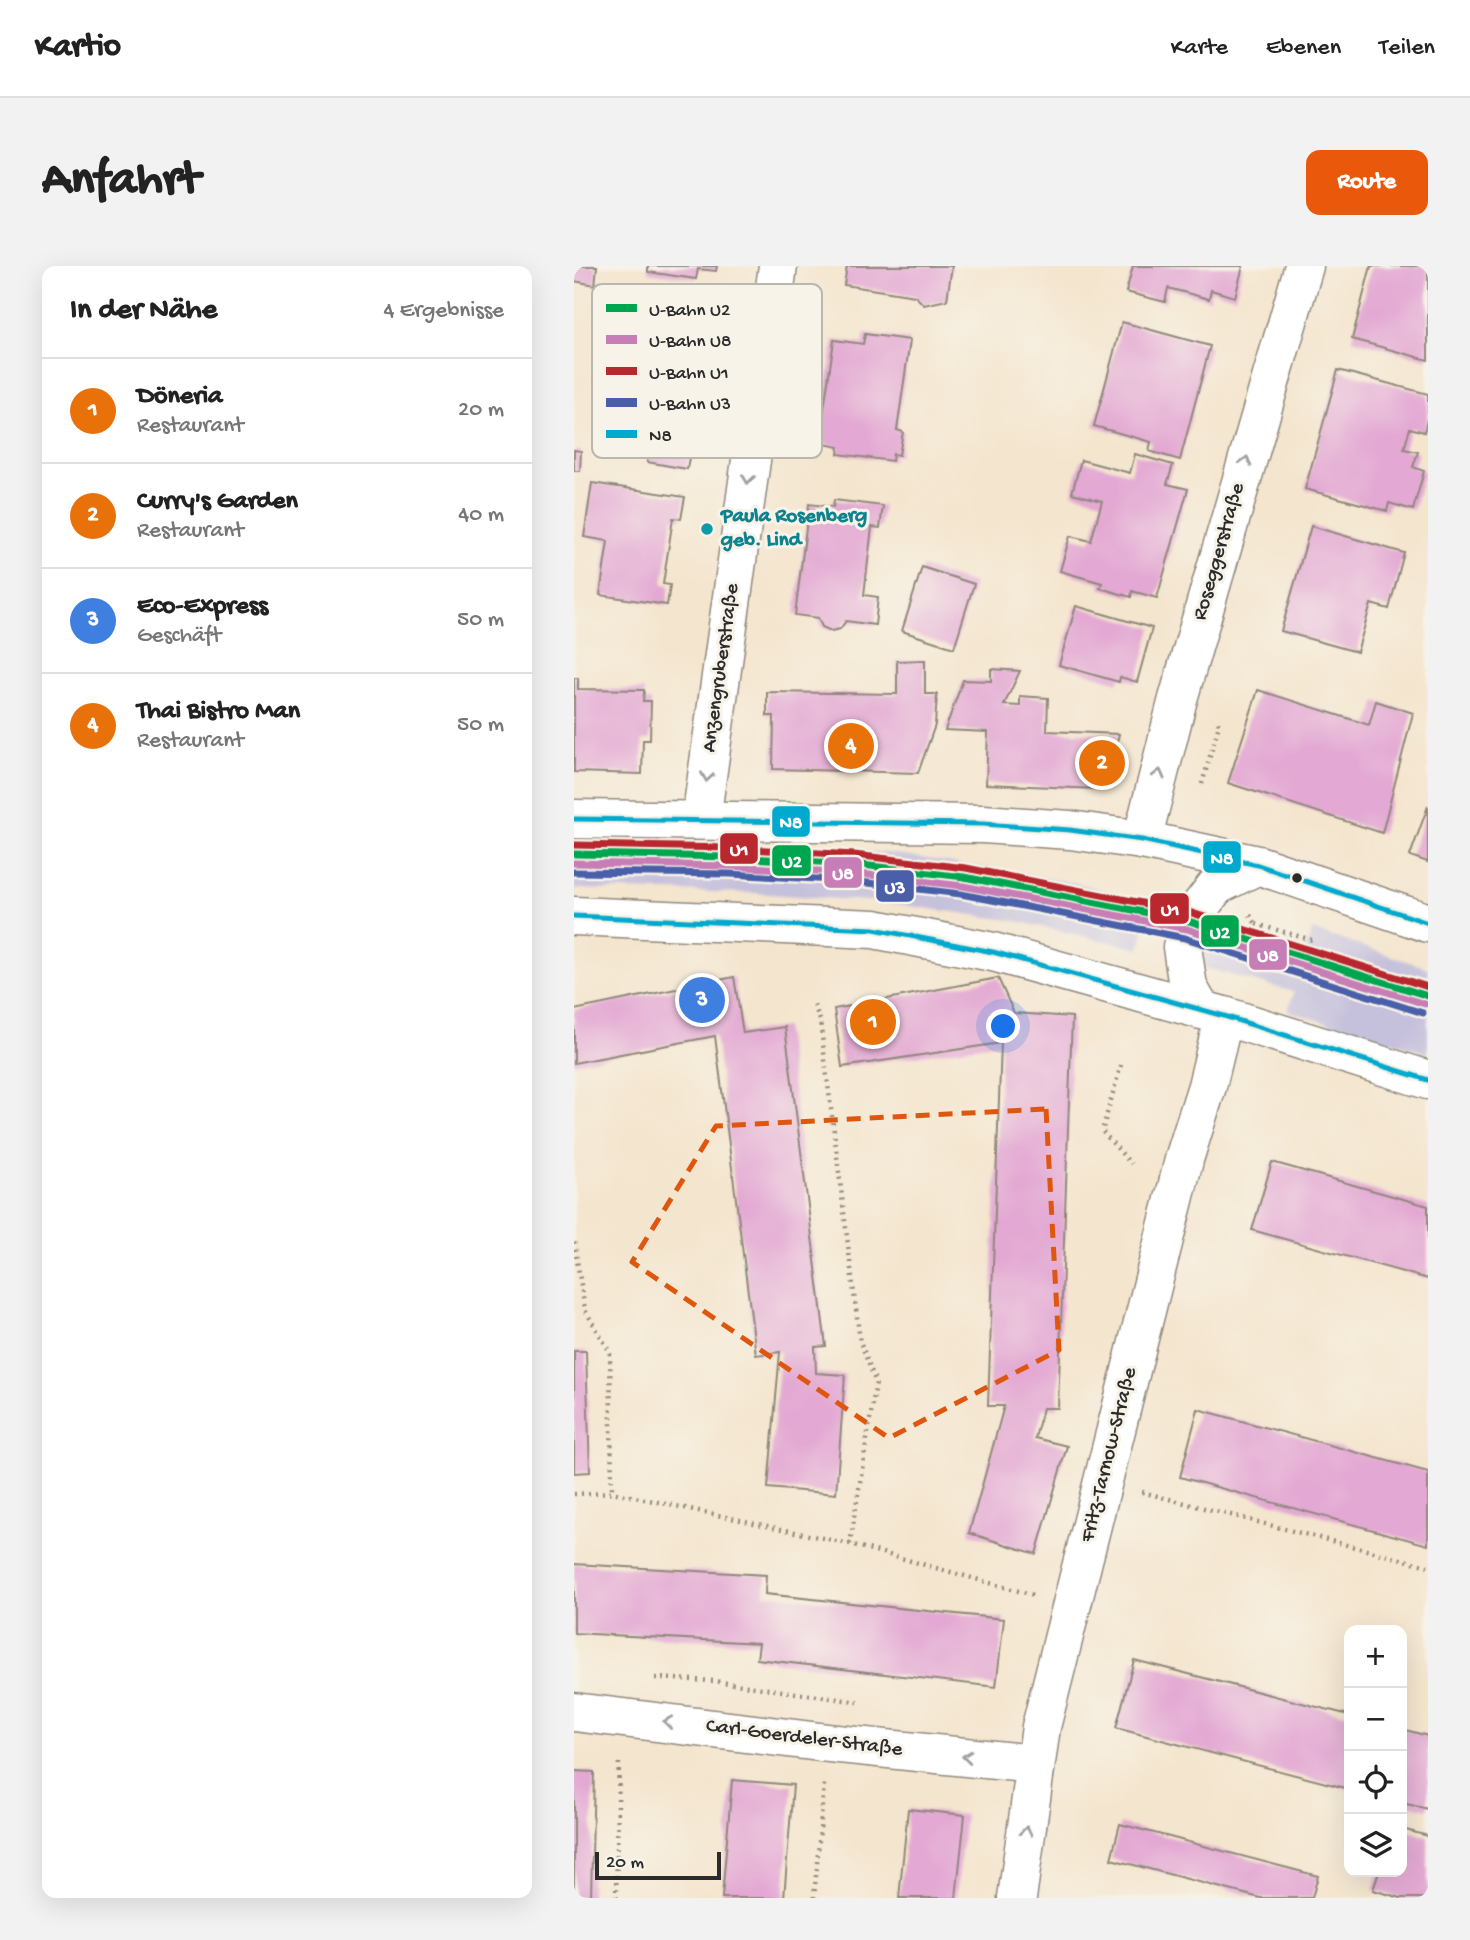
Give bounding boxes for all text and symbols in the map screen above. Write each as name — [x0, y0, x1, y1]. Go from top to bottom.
text: Kartio — [35, 29, 121, 67]
text: Karte — [1171, 34, 1228, 63]
text: Ebenen — [1266, 34, 1341, 63]
text: Teilen — [1379, 34, 1435, 63]
button: Route — [1306, 150, 1428, 215]
text: Anfahrt — [42, 153, 200, 211]
legend — [592, 284, 822, 458]
text: In der Nähe — [70, 294, 217, 329]
text: 4 Ergebnisse — [383, 298, 504, 325]
text: U-Bahn U2 — [649, 300, 730, 323]
text: U-Bahn U8 — [649, 331, 731, 354]
text: U-Bahn U1 — [649, 363, 729, 386]
text: Döneria — [137, 382, 223, 413]
text: U-Bahn U3 — [649, 394, 731, 417]
text: 1 — [88, 397, 98, 424]
text: 20 m — [458, 397, 504, 424]
text: Restaurant — [137, 413, 244, 440]
text: N8 — [649, 426, 672, 449]
one-way arrow — [1238, 455, 1253, 467]
one-way arrow — [741, 473, 756, 485]
street label: Roseggerstraße — [1188, 479, 1252, 624]
text: Curry's Garden — [137, 487, 298, 518]
text: 2 — [87, 502, 99, 529]
text: 40 m — [458, 502, 504, 529]
place label: Paula Rosenberg geb. Lind — [720, 505, 867, 554]
text: Restaurant — [137, 518, 244, 545]
marker: Paula Rosenberg geb. Lind — [699, 521, 715, 537]
street label: Anzengruberstraße — [698, 581, 746, 754]
text: Eco-Express — [137, 592, 268, 623]
text: 3 — [87, 607, 99, 634]
text: 50 m — [457, 607, 504, 634]
text: Geschäft — [137, 623, 221, 650]
text: Thai Bistro Man — [137, 697, 300, 728]
text: 4 — [88, 712, 98, 739]
text: 50 m — [457, 712, 504, 739]
pin: 4 — [828, 720, 874, 772]
text: Restaurant — [137, 728, 244, 755]
pin: 2 — [1079, 737, 1125, 789]
one-way arrow — [1151, 768, 1166, 780]
one-way arrow — [700, 772, 715, 783]
line badge: N8 — [771, 805, 811, 838]
text: N8 — [780, 813, 803, 836]
line badge: U1 — [719, 832, 759, 865]
text: U1 — [730, 840, 748, 863]
line badge: N8 — [1202, 840, 1242, 874]
line badge: U2 — [771, 844, 812, 877]
text: N8 — [1211, 849, 1234, 872]
text: U2 — [782, 852, 803, 875]
line badge: U8 — [823, 856, 863, 889]
text: U8 — [832, 864, 854, 887]
line badge: U3 — [875, 869, 915, 903]
unlabelled marker — [1290, 871, 1304, 885]
text: U3 — [885, 878, 906, 901]
line badge: U1 — [1149, 892, 1190, 925]
text: U1 — [1161, 900, 1179, 923]
line badge: U2 — [1200, 914, 1240, 948]
text: U2 — [1210, 923, 1231, 946]
line badge: U8 — [1248, 938, 1288, 971]
text: U8 — [1257, 946, 1279, 969]
pin: 3 — [679, 974, 725, 1026]
pin: 1 — [850, 996, 896, 1048]
your location — [986, 1009, 1020, 1043]
street label: Fritz-Tarnow-Straße — [1076, 1364, 1144, 1546]
map controls — [1344, 1625, 1407, 1877]
button: + — [1344, 1625, 1407, 1688]
button: − — [1344, 1688, 1407, 1751]
one-way arrow — [662, 1715, 674, 1730]
street label: Carl-Goerdeler-Straße — [704, 1715, 905, 1764]
one-way arrow — [961, 1750, 972, 1765]
button: locate — [1344, 1751, 1407, 1814]
button: layers — [1344, 1814, 1407, 1877]
one-way arrow — [1018, 1825, 1033, 1837]
scale bar — [595, 1849, 721, 1881]
text: 20 m — [606, 1852, 644, 1875]

